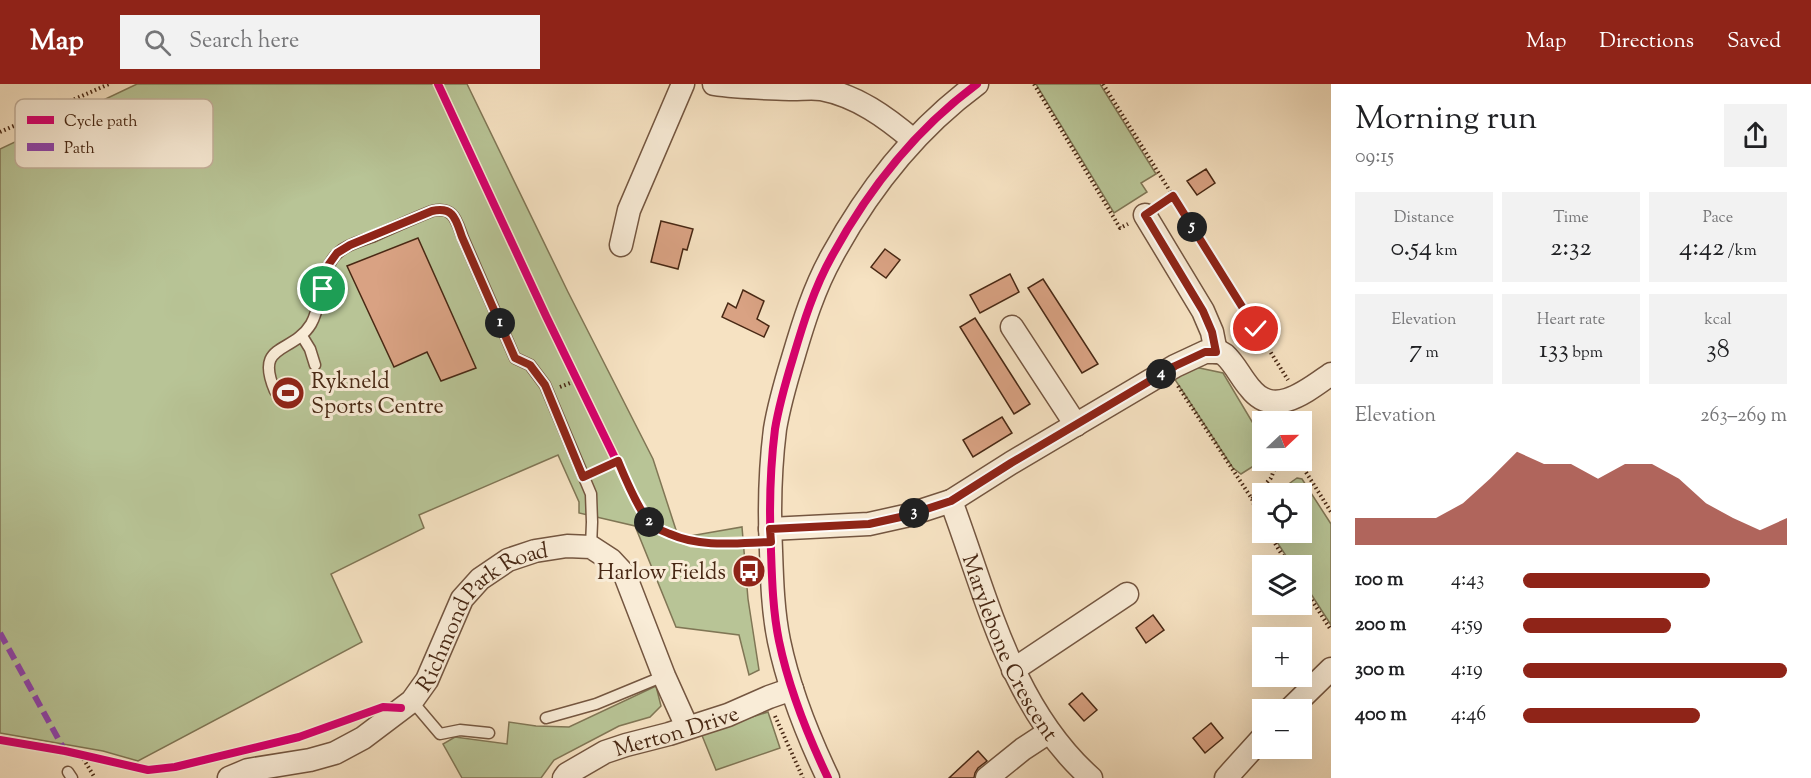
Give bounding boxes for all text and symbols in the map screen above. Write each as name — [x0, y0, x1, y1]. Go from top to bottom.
search box — [120, 15, 540, 69]
text: Map — [30, 22, 84, 62]
icon: search — [141, 26, 174, 59]
text: Search here — [189, 26, 299, 58]
text: Map — [1526, 27, 1566, 57]
text: Directions — [1599, 27, 1694, 57]
text: Saved — [1727, 27, 1781, 57]
text: Morning run — [1355, 96, 1537, 144]
legend — [15, 99, 213, 168]
button: share — [1724, 104, 1787, 167]
text: Cycle path — [64, 111, 138, 134]
text: Path — [64, 138, 95, 161]
text: 09:15 — [1355, 143, 1394, 172]
text: Distance — [1394, 207, 1454, 230]
text: Time — [1553, 207, 1589, 230]
text: Pace — [1703, 207, 1733, 230]
pin: 5 — [1177, 212, 1207, 242]
text: 5 — [1189, 215, 1195, 238]
text: 0.54 — [1391, 230, 1432, 267]
text: 2:32 — [1550, 230, 1592, 267]
text: 4:42 — [1679, 230, 1724, 267]
text: km — [1432, 240, 1457, 263]
text: /km — [1724, 240, 1757, 263]
pin — [297, 263, 348, 314]
icon: arrive — [306, 272, 339, 305]
pin — [1230, 303, 1281, 354]
pin: 1 — [485, 308, 515, 338]
text: Elevation — [1392, 309, 1456, 332]
text: Heart rate — [1537, 309, 1605, 332]
text: kcal — [1704, 309, 1732, 332]
text: 1 — [497, 311, 503, 334]
icon: check — [1239, 312, 1272, 345]
text: 7 — [1409, 332, 1422, 369]
text: 133 — [1539, 332, 1569, 369]
text: 38 — [1706, 332, 1730, 369]
text: m — [1422, 342, 1439, 365]
text: bpm — [1569, 342, 1603, 365]
pin: 4 — [1146, 359, 1176, 389]
text: 4 — [1157, 362, 1165, 385]
place label: Rykneld Sports Centre — [311, 367, 444, 424]
sports icon: Rykneld Sports Centre — [270, 375, 306, 411]
text: Elevation — [1355, 402, 1436, 431]
text: 263–269 m — [1700, 402, 1787, 431]
north arrow — [1252, 411, 1312, 471]
map controls — [1252, 411, 1312, 759]
button: locate — [1252, 483, 1312, 543]
pin: 3 — [899, 498, 929, 528]
text: 3 — [911, 501, 917, 524]
pin: 2 — [634, 507, 664, 537]
text: 2 — [645, 510, 653, 533]
street label: Richmond Park Road — [410, 536, 550, 700]
street label: Marylebone Crescent — [952, 550, 1065, 749]
bus stop icon: Harlow Fields — [731, 553, 767, 589]
button: layers — [1252, 555, 1312, 615]
place label: Harlow Fields — [597, 558, 726, 590]
text: 100 m — [1355, 566, 1404, 595]
text: 4:43 — [1451, 566, 1484, 595]
text: 200 m — [1355, 611, 1406, 640]
text: 4:59 — [1451, 611, 1483, 640]
button: + — [1252, 627, 1312, 687]
text: 300 m — [1355, 656, 1405, 685]
text: 4:19 — [1451, 656, 1483, 685]
street label: Merton Drive — [610, 699, 745, 767]
button: − — [1252, 699, 1312, 759]
text: 400 m — [1355, 701, 1407, 730]
text: 4:46 — [1451, 701, 1486, 730]

